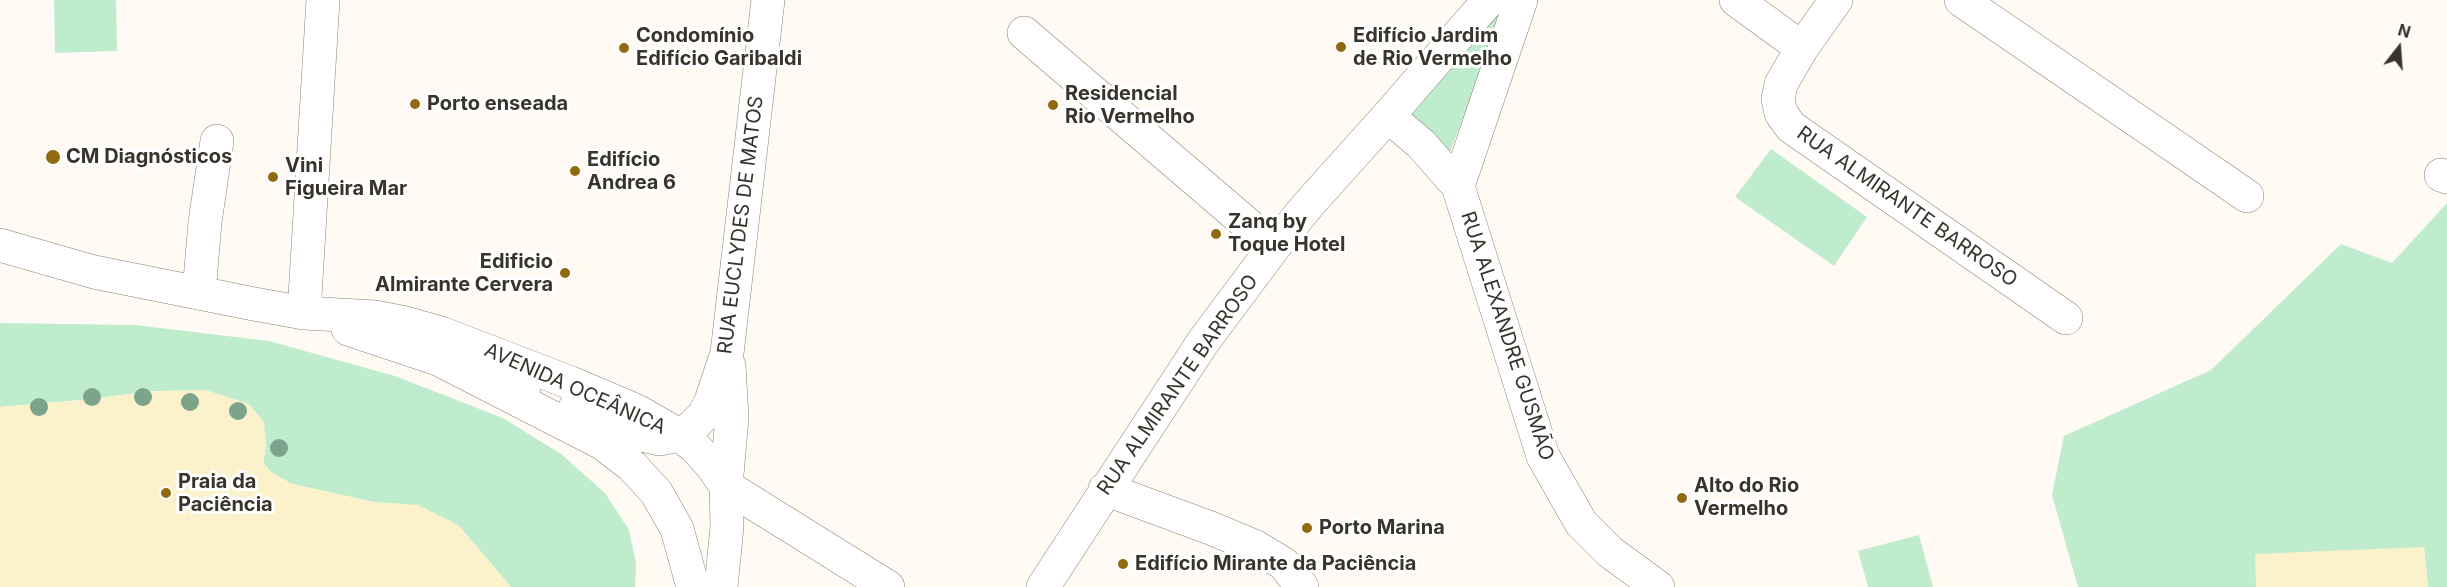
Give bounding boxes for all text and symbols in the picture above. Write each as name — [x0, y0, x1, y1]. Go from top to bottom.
north arrow — [2369, 18, 2429, 78]
text: N — [2395, 19, 2413, 42]
place label: Condomínio Edifício Garibaldi — [636, 24, 802, 71]
place label: Edifício Jardim de Rio Vermelho — [1353, 24, 1512, 71]
marker: Edifício Jardim de Rio Vermelho — [1334, 40, 1348, 54]
marker: Condomínio Edifício Garibaldi — [617, 41, 631, 55]
place label: Residencial Rio Vermelho — [1065, 82, 1195, 129]
place label: Porto enseada — [427, 92, 568, 116]
street label: RUA EUCLYDES DE MATOS — [713, 94, 769, 356]
marker: Porto enseada — [408, 97, 422, 111]
marker: Residencial Rio Vermelho — [1046, 98, 1060, 112]
street label: RUA ALMIRANTE BARROSO — [1792, 122, 2022, 292]
place label: CM Diagnósticos — [66, 145, 232, 169]
marker: CM Diagnósticos — [44, 148, 62, 166]
place label: Edifício Andrea 6 — [587, 148, 676, 195]
place label: Vini Figueira Mar — [285, 154, 407, 201]
marker: Edifício Andrea 6 — [568, 164, 582, 178]
marker: Vini Figueira Mar — [266, 170, 280, 184]
street label: RUA ALEXANDRE GUSMÃO — [1455, 208, 1559, 464]
place label: Zanq by Toque Hotel — [1228, 210, 1345, 257]
marker: Zanq by Toque Hotel — [1209, 227, 1223, 241]
place label: Edificio Almirante Cervera — [375, 250, 553, 297]
marker: Edificio Almirante Cervera — [558, 266, 572, 280]
street label: RUA ALMIRANTE BARROSO — [1093, 270, 1263, 500]
street label: AVENIDA OCEÂNICA — [481, 338, 669, 440]
place label: Praia da Paciência — [178, 470, 273, 517]
place label: Alto do Rio Vermelho — [1694, 474, 1799, 521]
marker: Praia da Paciência — [159, 486, 173, 500]
marker: Alto do Rio Vermelho — [1675, 491, 1689, 505]
place label: Porto Marina — [1319, 516, 1445, 540]
marker: Porto Marina — [1300, 521, 1314, 535]
place label: Edifício Mirante da Paciência — [1135, 552, 1416, 576]
marker: Edifício Mirante da Paciência — [1116, 557, 1130, 571]

